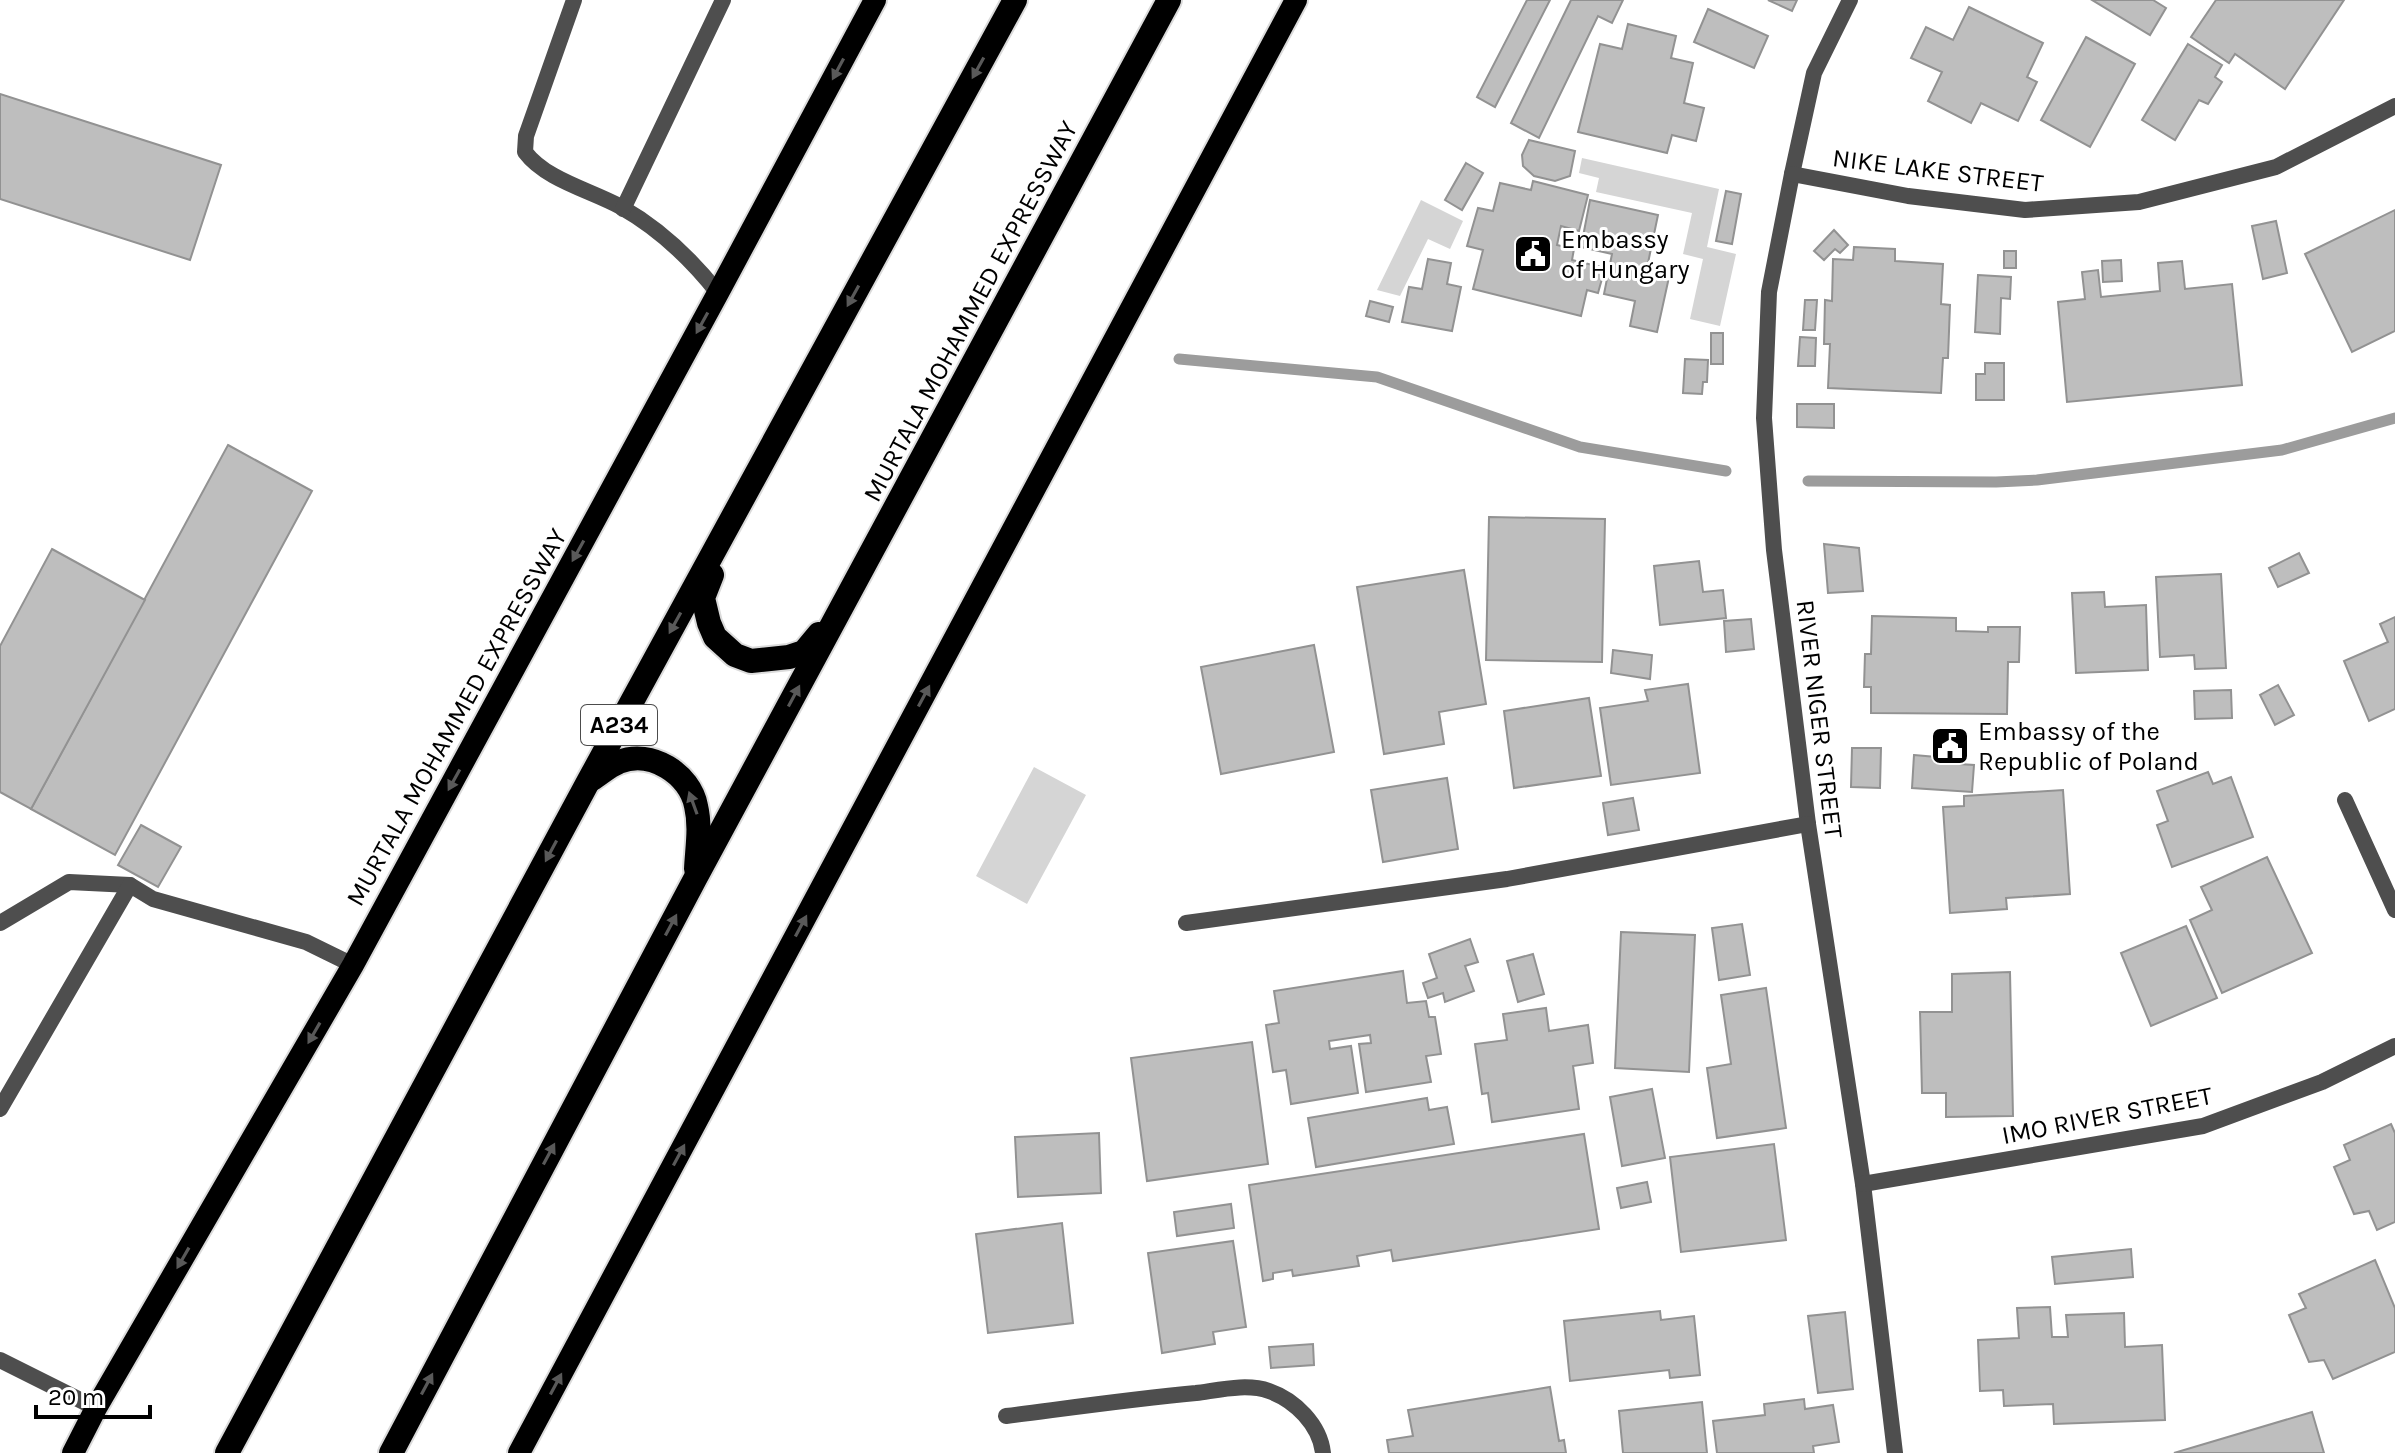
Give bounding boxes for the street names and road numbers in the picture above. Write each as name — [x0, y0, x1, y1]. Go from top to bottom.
street label: MURTALA MOHAMMED EXPRESSWAY — [857, 115, 1085, 507]
street label: NIKE LAKE STREET — [1831, 142, 2045, 199]
street label: MURTALA MOHAMMED EXPRESSWAY — [339, 522, 574, 911]
street label: RIVER NIGER STREET — [1789, 598, 1850, 840]
road number: A234 — [581, 705, 657, 745]
street label: IMO RIVER STREET — [1999, 1080, 2215, 1151]

